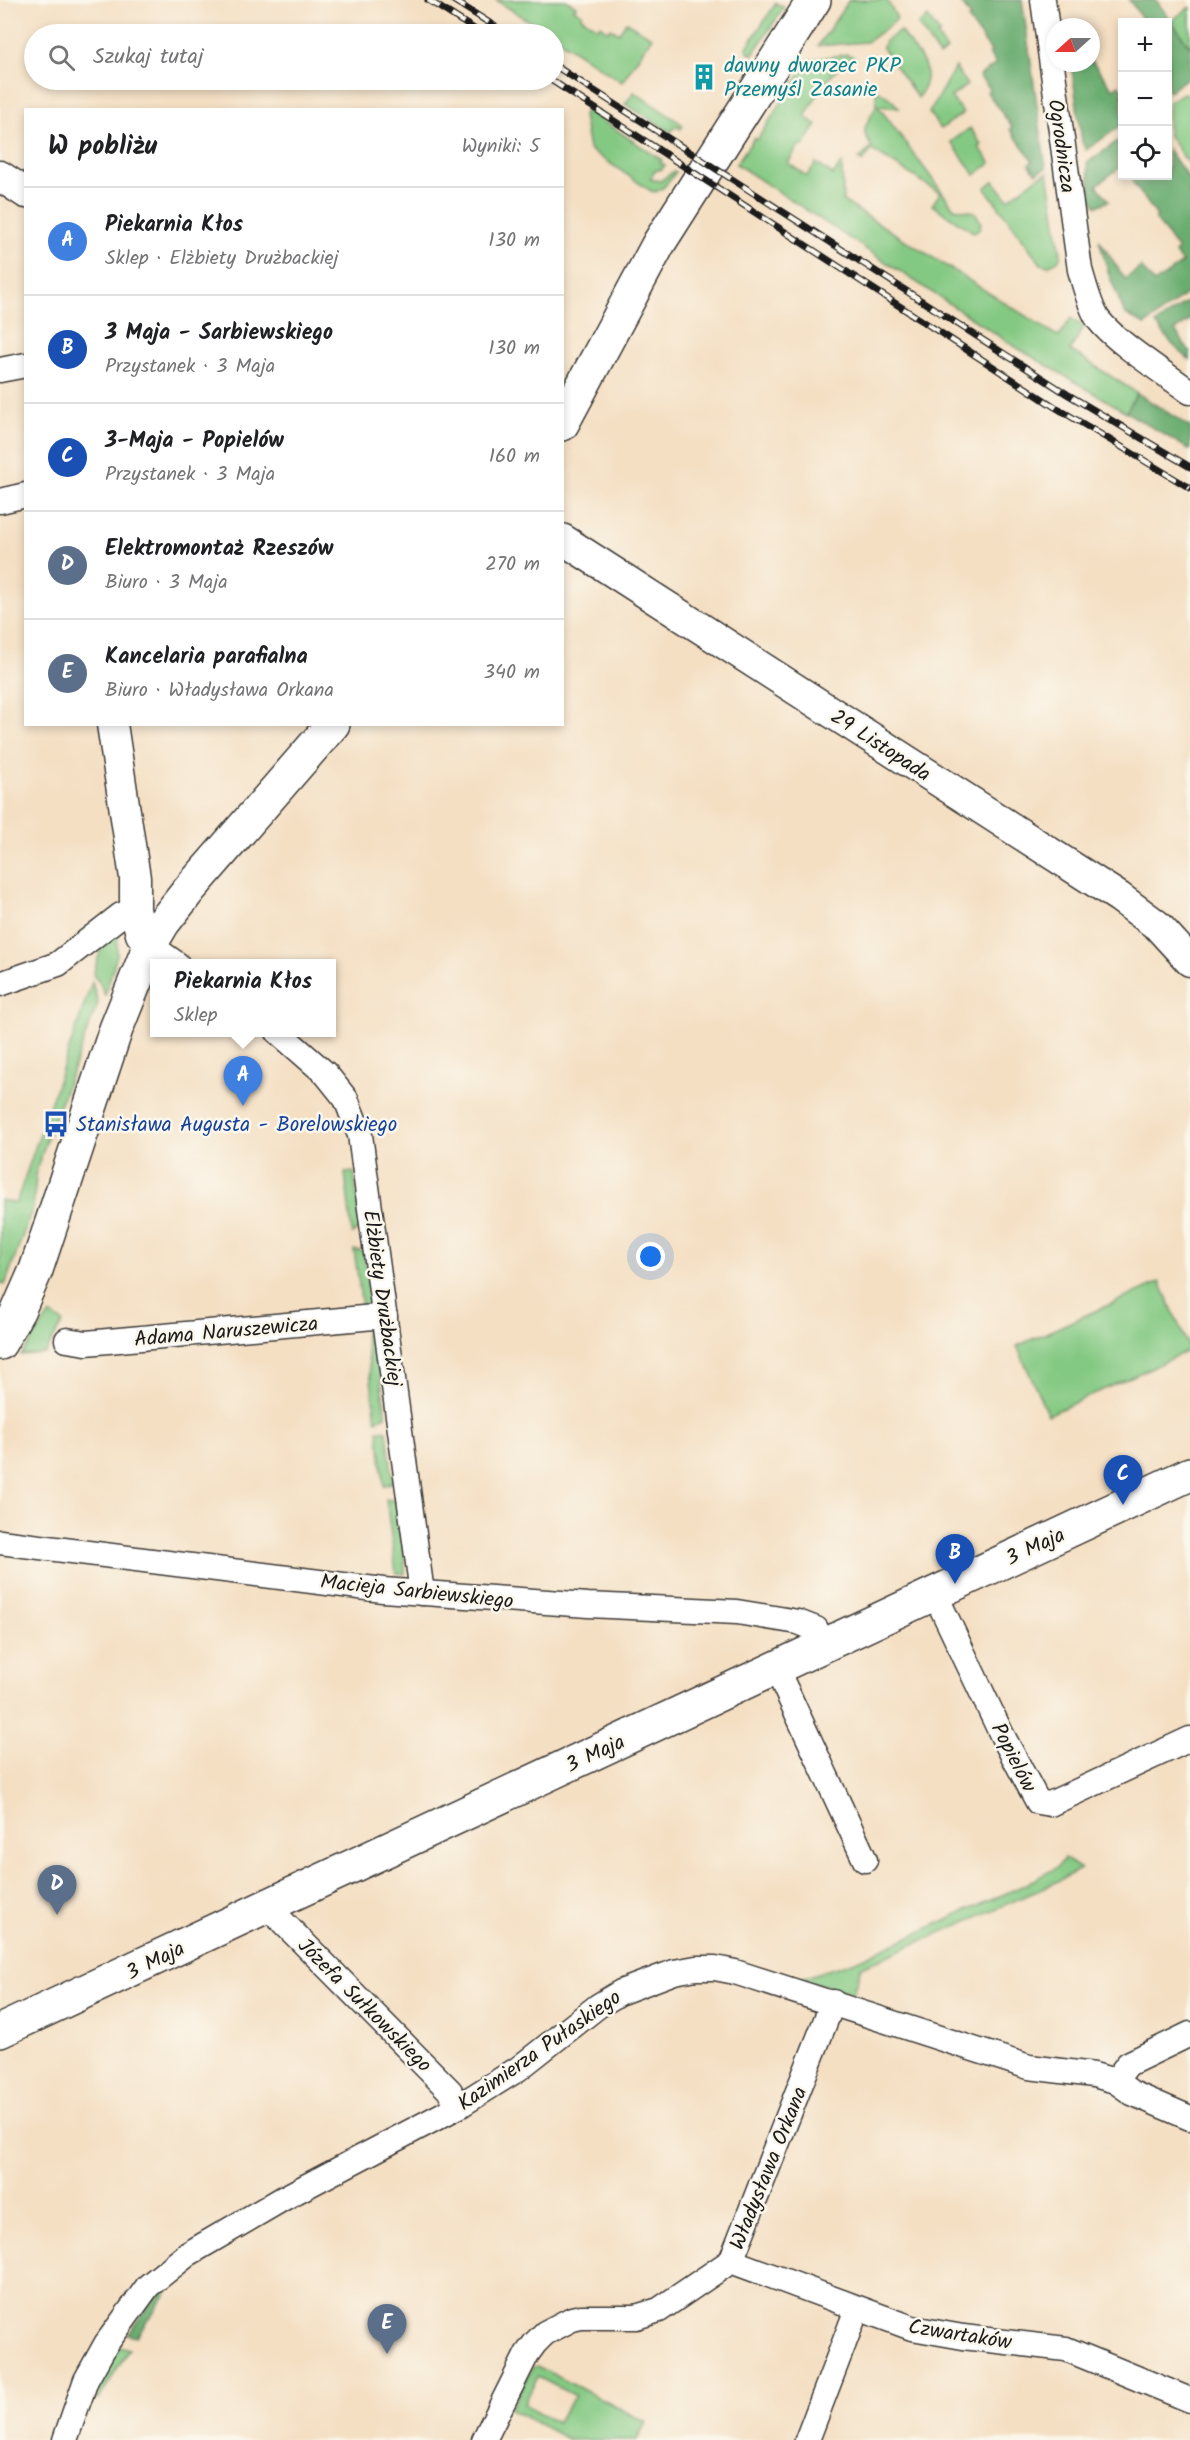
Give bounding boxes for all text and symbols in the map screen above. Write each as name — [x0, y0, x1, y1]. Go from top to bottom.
north arrow — [1046, 18, 1100, 72]
map controls — [1118, 18, 1172, 180]
button: + — [1118, 18, 1172, 72]
search box — [24, 24, 564, 90]
text: Szukaj tutaj — [93, 40, 204, 75]
icon: search — [45, 41, 78, 74]
place label: dawny dworzec PKP Przemyśl Zasanie — [724, 50, 901, 107]
building icon: dawny dworzec PKP Przemyśl Zasanie — [689, 62, 719, 92]
button: − — [1118, 72, 1172, 126]
street label: Ogrodnicza — [1038, 97, 1083, 195]
text: W pobliżu — [48, 126, 157, 168]
button: locate — [1118, 126, 1172, 180]
text: Wyniki: 5 — [462, 131, 540, 163]
text: Piekarnia Kłos — [105, 208, 243, 243]
text: A — [61, 225, 74, 257]
text: 130 m — [488, 225, 540, 257]
text: Sklep · Elżbiety Drużbackiej — [105, 243, 339, 275]
text: 3 Maja - Sarbiewskiego — [105, 316, 333, 351]
text: B — [61, 333, 74, 365]
text: 130 m — [488, 333, 540, 365]
text: Przystanek · 3 Maja — [105, 351, 275, 383]
text: 3-Maja - Popielów — [105, 424, 284, 459]
text: C — [61, 441, 74, 473]
text: 160 m — [489, 441, 540, 473]
text: Przystanek · 3 Maja — [105, 459, 275, 491]
text: Elektromontaż Rzeszów — [105, 532, 333, 567]
text: D — [61, 549, 74, 581]
text: 270 m — [485, 549, 540, 581]
text: Biuro · 3 Maja — [105, 567, 228, 599]
text: Kancelaria parafialna — [105, 640, 308, 675]
text: E — [62, 657, 73, 689]
text: 340 m — [484, 657, 540, 689]
text: Biuro · Władysława Orkana — [105, 675, 334, 707]
street label: 29 Listopada — [823, 701, 937, 791]
popup — [150, 959, 336, 1037]
text: Piekarnia Kłos — [174, 965, 312, 1000]
text: Sklep — [174, 1000, 217, 1032]
pin: A — [224, 1056, 262, 1106]
bus stop icon: Stanisława Augusta - Borelowskiego — [41, 1109, 71, 1139]
place label: Stanisława Augusta - Borelowskiego — [76, 1109, 397, 1142]
street label: Elżbiety Drużbackiej — [353, 1208, 410, 1389]
your location — [636, 1242, 665, 1271]
street label: Adama Naruszewicza — [133, 1308, 319, 1357]
pin: C — [1104, 1456, 1142, 1505]
street label: 3 Maja — [1001, 1519, 1071, 1575]
pin: B — [936, 1534, 974, 1584]
street label: Macieja Sarbiewskiego — [319, 1566, 515, 1619]
street label: Popielów — [981, 1717, 1045, 1799]
street label: 3 Maja — [561, 1726, 631, 1782]
pin: D — [38, 1866, 76, 1915]
street label: Józefa Sułkowskiego — [289, 1931, 439, 2081]
street label: 3 Maja — [121, 1933, 191, 1990]
street label: Kazimierza Pułaskiego — [451, 1982, 629, 2120]
street label: Władysława Orkana — [722, 2082, 817, 2255]
pin: E — [368, 2304, 406, 2354]
street label: Czwartaków — [906, 2311, 1015, 2360]

